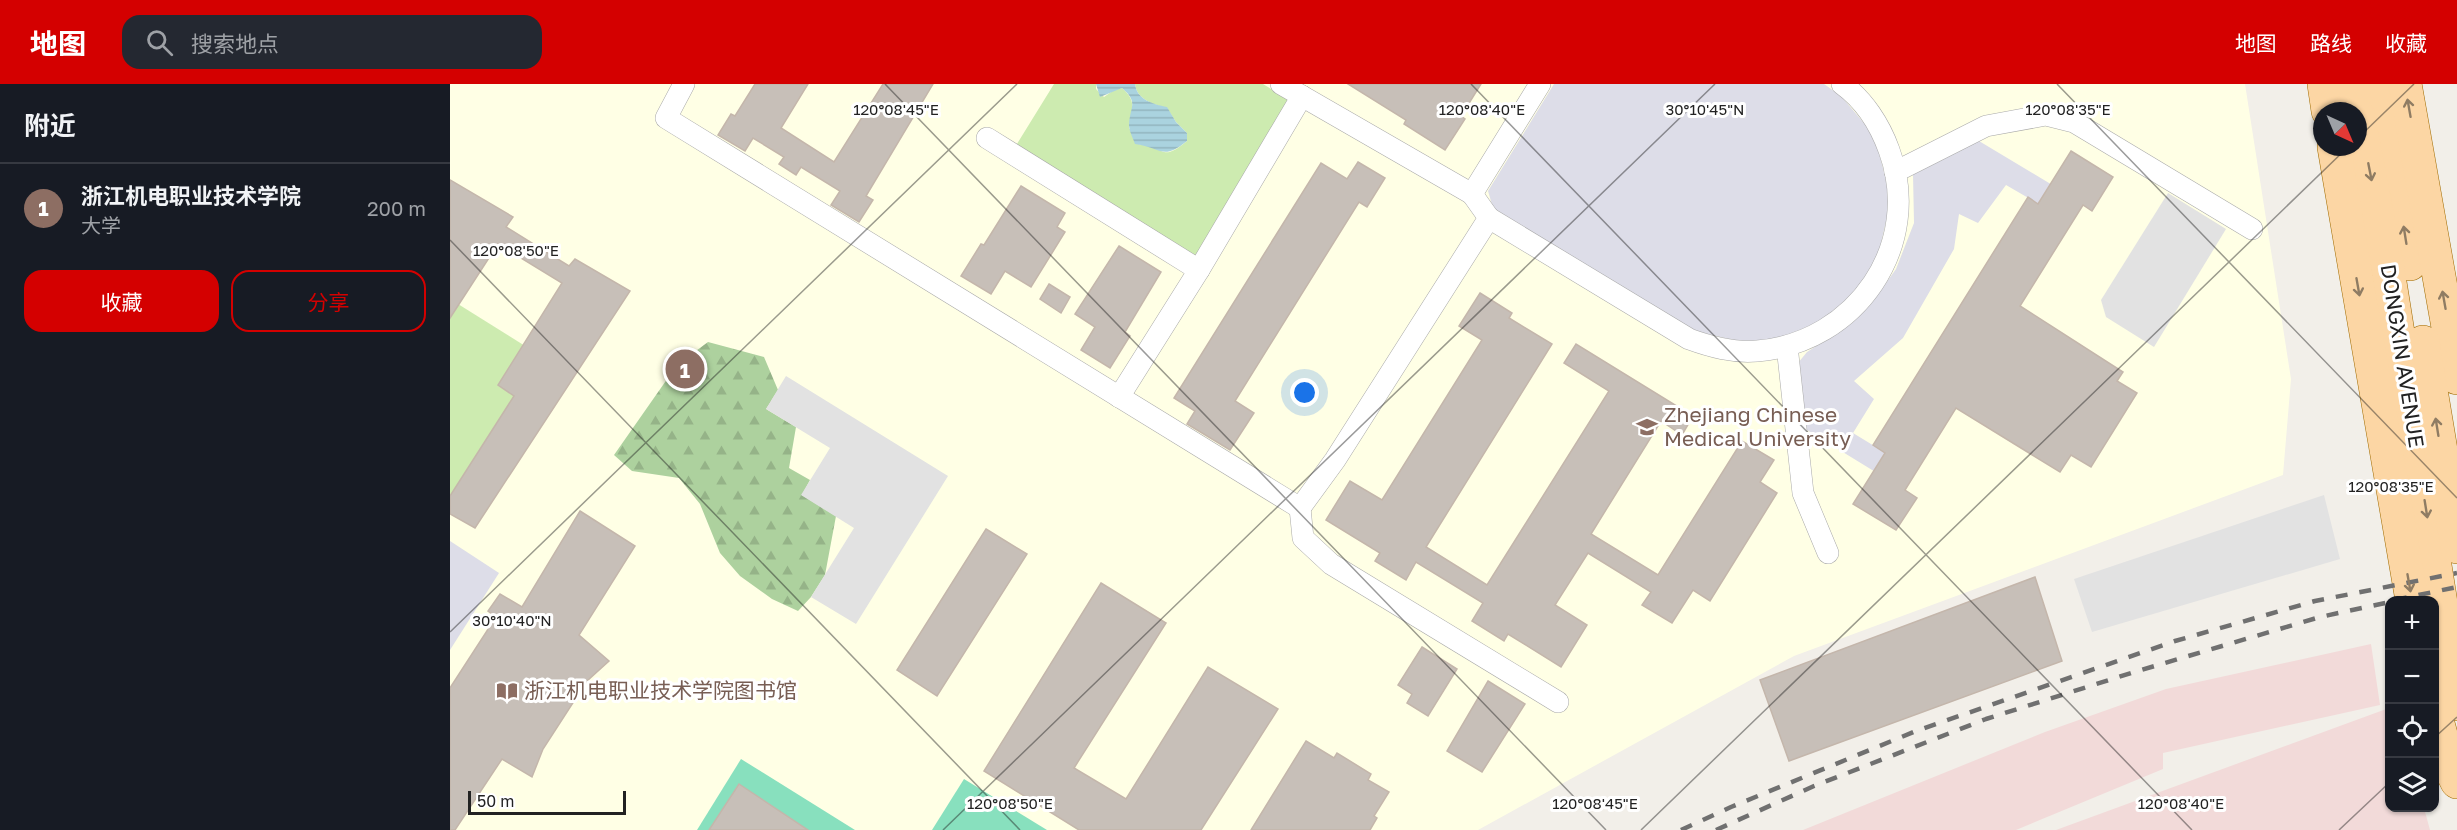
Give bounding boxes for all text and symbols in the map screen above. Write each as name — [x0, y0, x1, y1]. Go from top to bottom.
search box — [122, 15, 542, 69]
icon: search — [143, 26, 176, 59]
text: 地图 — [30, 27, 86, 60]
text: 搜索地点 — [191, 30, 279, 57]
text: 地图 — [2235, 30, 2277, 56]
text: 路线 — [2310, 30, 2352, 56]
text: 收藏 — [2385, 30, 2427, 56]
one-way arrow — [2403, 99, 2414, 118]
text: 120°08'45"E — [853, 100, 939, 118]
text: 120°08'40"E — [1439, 100, 1525, 118]
text: 30°10'45"N — [1666, 100, 1744, 118]
text: 120°08'35"E — [2025, 100, 2111, 118]
north arrow — [2313, 102, 2367, 156]
text: 附近 — [24, 110, 76, 141]
one-way arrow — [2365, 162, 2376, 182]
text: 浙江机电职业技术学院 — [81, 182, 301, 209]
text: 1 — [38, 196, 49, 220]
text: 200 m — [367, 196, 426, 220]
text: 大学 — [81, 213, 121, 237]
one-way arrow — [2399, 225, 2410, 245]
text: 120°08'50"E — [473, 241, 559, 259]
street label: DONGXIN AVENUE — [2376, 262, 2430, 449]
button: 收藏 — [24, 270, 219, 332]
button: 分享 — [231, 270, 426, 332]
one-way arrow — [2353, 277, 2364, 297]
one-way arrow — [2438, 290, 2449, 310]
pin: 1 — [666, 346, 704, 392]
your location — [1290, 378, 1319, 407]
place label: Zhejiang Chinese Medical University — [1664, 401, 1851, 451]
school or university icon: Zhejiang Chinese Medical University — [1635, 415, 1659, 439]
one-way arrow — [2431, 418, 2442, 437]
text: 120°08'35"E — [2348, 477, 2434, 495]
one-way arrow — [2421, 499, 2432, 519]
one-way arrow — [2404, 573, 2415, 592]
map controls — [2385, 596, 2439, 812]
button: + — [2385, 596, 2439, 650]
text: 30°10'40"N — [472, 611, 552, 629]
button: − — [2385, 650, 2439, 704]
place label: 浙江机电职业技术学院图书馆 — [524, 677, 797, 703]
library icon: 浙江机电职业技术学院图书馆 — [495, 679, 519, 703]
button: locate — [2385, 704, 2439, 758]
button: layers — [2385, 758, 2439, 812]
scale bar — [468, 788, 626, 816]
text: 50 m — [477, 791, 514, 811]
text: 120°08'50"E — [967, 794, 1053, 812]
text: 120°08'45"E — [1552, 794, 1638, 812]
text: 120°08'40"E — [2138, 794, 2224, 812]

